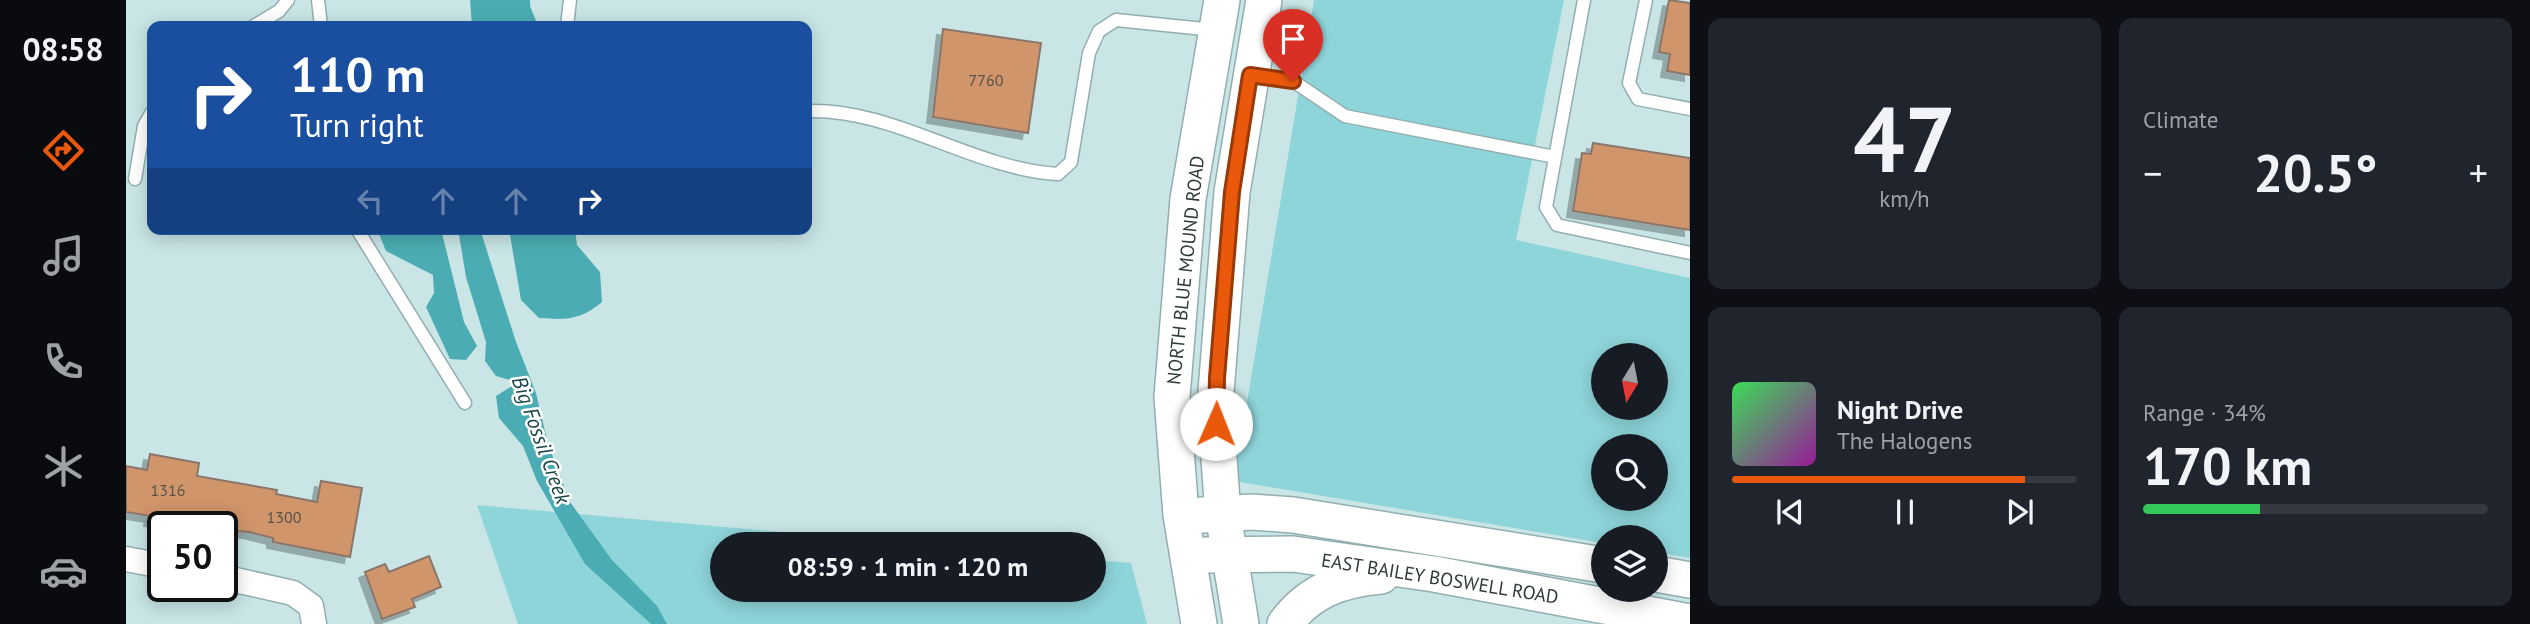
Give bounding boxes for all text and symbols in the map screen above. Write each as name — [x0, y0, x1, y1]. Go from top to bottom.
pin — [1263, 9, 1323, 81]
icon: arrive — [1274, 20, 1312, 58]
text: 08:58 — [22, 28, 104, 70]
text: 110 m — [290, 42, 425, 106]
icon: right — [175, 49, 266, 140]
house number: 7760 — [969, 70, 1004, 90]
text: 47 — [1853, 79, 1956, 197]
text: Turn right — [290, 104, 424, 146]
text: Climate — [2143, 105, 2218, 134]
icon: directions — [39, 126, 88, 175]
text: 20.5° — [2254, 139, 2377, 206]
text: − — [2143, 148, 2162, 197]
text: + — [2469, 148, 2488, 197]
street label: NORTH BLUE MOUND ROAD — [1161, 154, 1209, 386]
icon: left — [351, 182, 389, 220]
icon: ahead — [424, 182, 462, 220]
icon: ahead — [497, 182, 535, 220]
icon: right — [570, 182, 608, 220]
text: km/h — [1879, 184, 1930, 213]
icon: music — [39, 231, 88, 280]
icon: phone — [39, 337, 88, 386]
north arrow — [1591, 343, 1668, 420]
map controls — [1591, 343, 1668, 602]
water label: Big Fossil Creek — [506, 372, 578, 509]
position arrow — [1179, 387, 1253, 461]
text: Night Drive — [1837, 393, 1963, 426]
text: Range · 34% — [2143, 398, 2266, 427]
text: The Halogens — [1837, 426, 1972, 455]
text: 170 km — [2143, 432, 2312, 499]
button: search — [1591, 434, 1668, 511]
icon: climate — [39, 442, 88, 491]
house number: 1316 — [151, 480, 185, 500]
icon: previous — [1771, 493, 1809, 531]
icon: pause — [1886, 493, 1924, 531]
icon: next — [2001, 493, 2039, 531]
house number: 1300 — [267, 507, 302, 527]
speed limit sign: 50 — [147, 511, 238, 602]
button: layers — [1591, 525, 1668, 602]
icon: car — [39, 547, 88, 596]
street label: EAST BAILEY BOSWELL ROAD — [1320, 547, 1560, 609]
text: 08:59 · 1 min · 120 m — [788, 550, 1028, 583]

